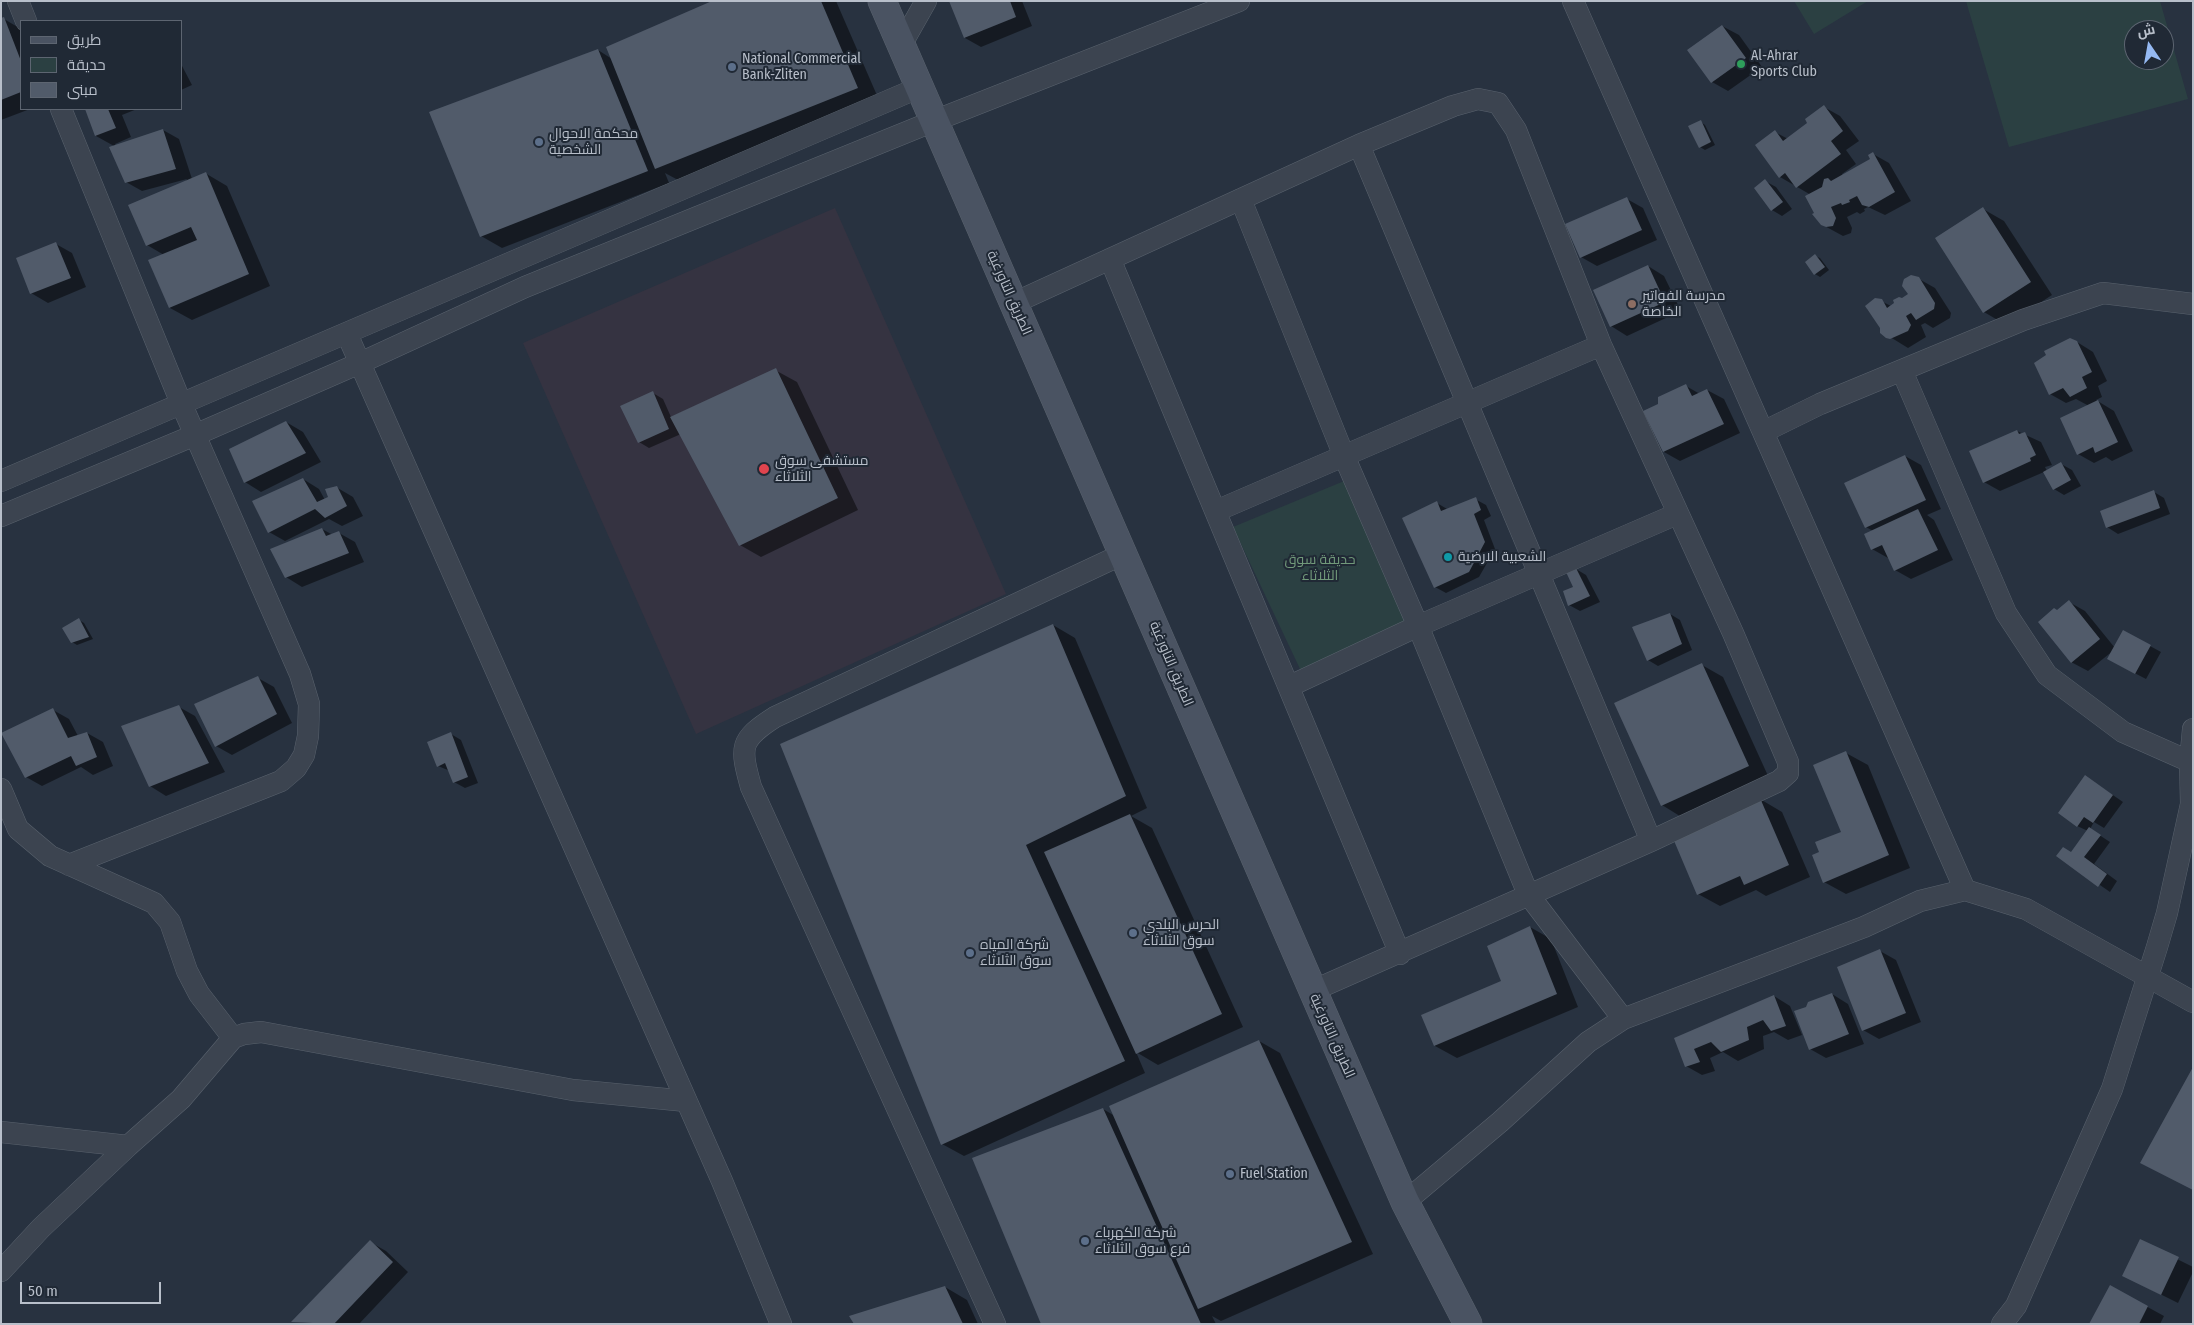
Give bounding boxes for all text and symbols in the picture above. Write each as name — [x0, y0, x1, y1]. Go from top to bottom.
legend — [20, 20, 182, 110]
north arrow — [2124, 20, 2174, 70]
text: ش — [2135, 21, 2157, 41]
text: طريق — [67, 31, 101, 49]
place label: Al-Ahrar Sports Club — [1751, 48, 1817, 80]
place label: National Commercial Bank-Zliten — [742, 51, 861, 84]
text: حديقة — [67, 56, 106, 74]
marker: Al-Ahrar Sports Club — [1735, 58, 1747, 70]
marker: National Commercial Bank-Zliten — [726, 61, 738, 73]
text: مبنى — [67, 81, 98, 99]
place label: محكمة الاحوال الشخصية — [549, 126, 638, 158]
marker: محكمة الاحوال الشخصية — [533, 136, 545, 148]
street label: الطريق التاورغية — [983, 248, 1035, 338]
place label: مدرسة الفواتير الخاصة — [1642, 288, 1726, 321]
marker: مدرسة الفواتير الخاصة — [1626, 298, 1638, 310]
place label: مستشفى سوق الثلاثاء — [775, 453, 869, 486]
marker: مستشفى سوق الثلاثاء — [757, 462, 771, 476]
place label: الشعبية الارضية — [1458, 549, 1546, 565]
marker: الشعبية الارضية — [1442, 551, 1454, 563]
park label: حديقة سوق الثلاثاء — [1284, 552, 1356, 584]
street label: الطريق التاورغية — [1146, 619, 1196, 709]
place label: الحرس البلدي سوق الثلاثاء — [1143, 917, 1220, 950]
marker: الحرس البلدي سوق الثلاثاء — [1127, 927, 1139, 939]
place label: شركة المياه سوق الثلاثاء — [980, 937, 1052, 970]
marker: شركة المياه سوق الثلاثاء — [964, 947, 976, 959]
street label: الطريق التاورغية — [1306, 991, 1358, 1081]
place label: Fuel Station — [1240, 1166, 1308, 1182]
marker: Fuel Station — [1224, 1168, 1236, 1180]
place label: شركة الكهرباء فرع سوق الثلاثاء — [1095, 1225, 1190, 1258]
marker: شركة الكهرباء فرع سوق الثلاثاء — [1079, 1235, 1091, 1247]
scale bar — [22, 1272, 164, 1304]
text: 50 m — [28, 1282, 58, 1300]

